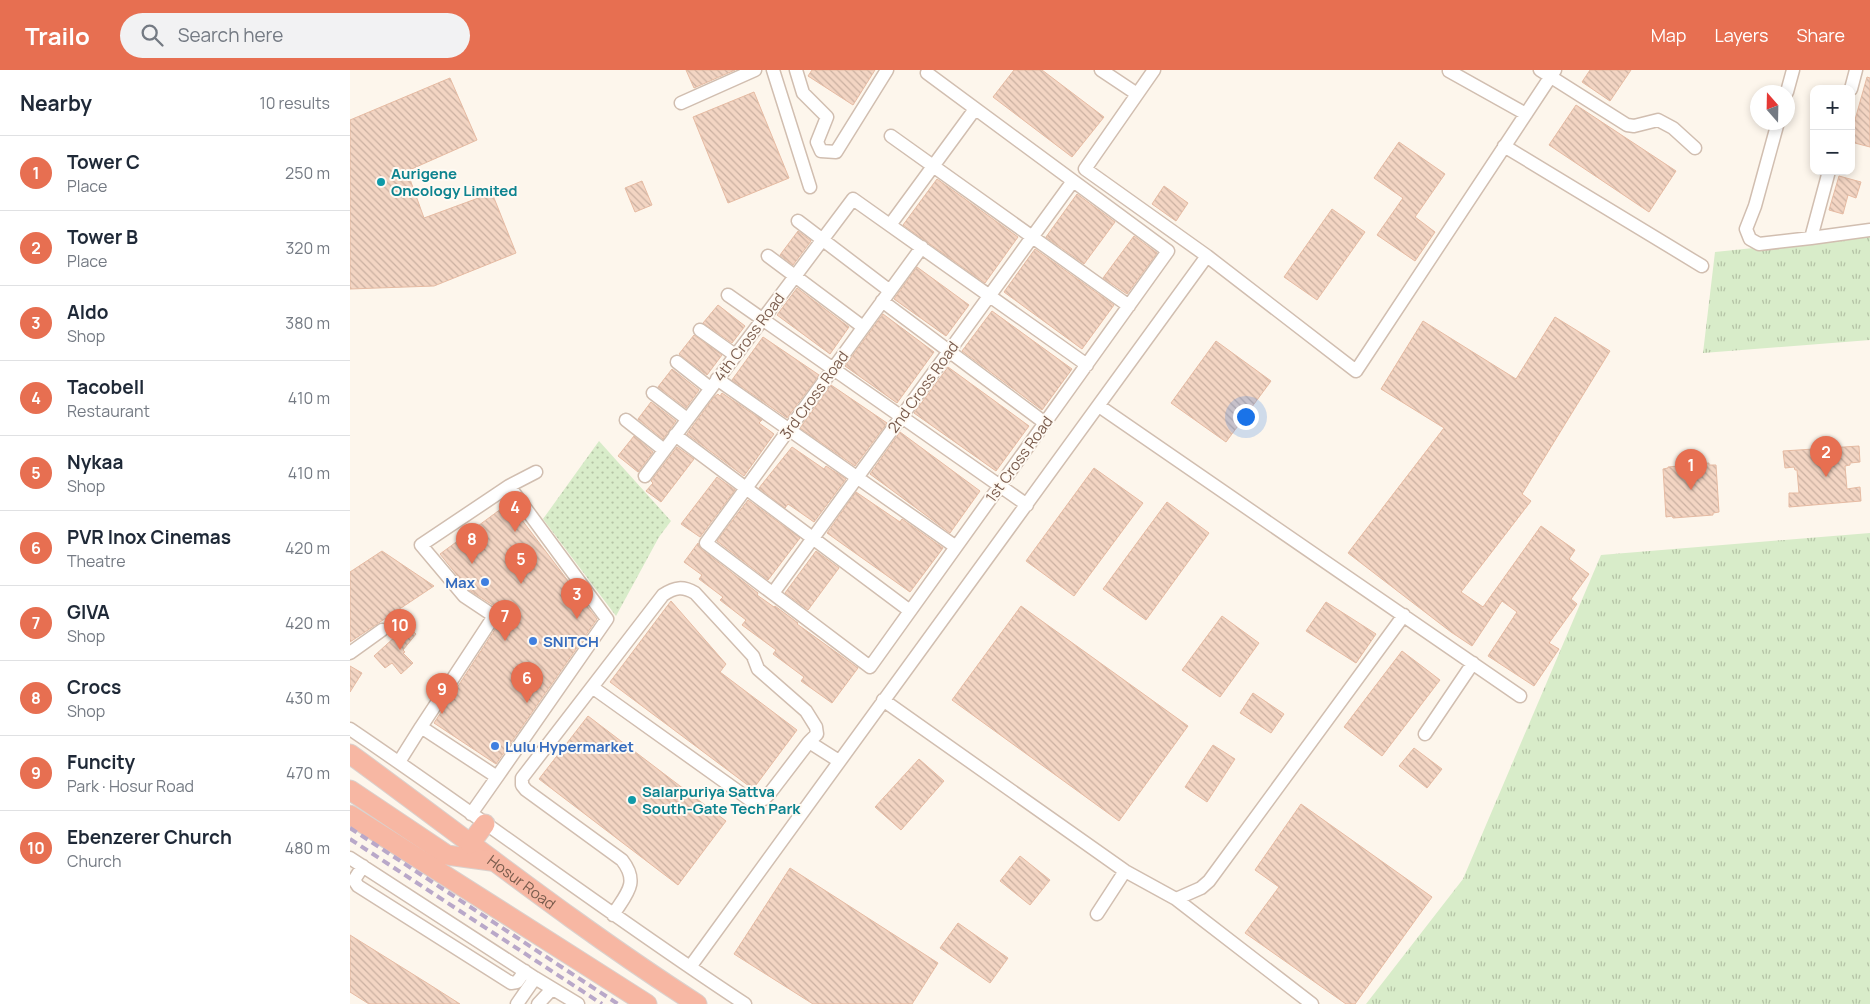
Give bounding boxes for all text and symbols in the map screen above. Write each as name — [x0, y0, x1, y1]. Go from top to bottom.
search box — [120, 13, 470, 58]
text: Trailo — [25, 19, 90, 52]
icon: search — [138, 21, 166, 49]
text: Search here — [178, 22, 283, 48]
text: Map — [1651, 23, 1686, 47]
text: Layers — [1714, 23, 1768, 47]
text: Share — [1796, 23, 1845, 47]
north arrow — [1750, 85, 1795, 130]
map controls — [1810, 85, 1855, 175]
button: + — [1810, 85, 1855, 130]
text: Nearby — [20, 89, 92, 117]
text: 10 results — [259, 92, 330, 114]
button: − — [1810, 130, 1855, 175]
text: Tower C — [67, 149, 140, 175]
text: 1 — [32, 162, 40, 184]
text: 250 m — [285, 162, 330, 184]
place label: Aurigene Oncology Limited — [391, 163, 518, 201]
text: Place — [67, 175, 107, 197]
marker: Aurigene Oncology Limited — [375, 176, 387, 188]
text: Tower B — [67, 224, 138, 250]
text: 2 — [31, 237, 41, 259]
text: 320 m — [286, 237, 330, 259]
text: Place — [67, 250, 107, 272]
street label: 4th Cross Road — [709, 288, 789, 386]
text: Aldo — [67, 299, 109, 325]
text: 3 — [31, 312, 41, 334]
text: 380 m — [285, 312, 330, 334]
text: Shop — [67, 325, 105, 347]
street label: 2nd Cross Road — [883, 337, 963, 437]
street label: 3rd Cross Road — [775, 347, 853, 443]
text: Tacobell — [67, 374, 144, 400]
text: 4 — [31, 387, 41, 409]
text: 410 m — [288, 387, 330, 409]
text: Restaurant — [67, 400, 150, 422]
your location — [1233, 404, 1259, 430]
street label: 1st Cross Road — [981, 412, 1057, 506]
pin: 2 — [1810, 436, 1842, 477]
text: Nykaa — [67, 449, 123, 475]
pin: 1 — [1675, 449, 1707, 490]
text: 5 — [31, 462, 41, 484]
text: 410 m — [288, 462, 330, 484]
text: Shop — [67, 475, 105, 497]
pin: 4 — [499, 491, 531, 532]
pin: 8 — [456, 523, 488, 564]
text: PVR Inox Cinemas — [67, 524, 231, 550]
text: 6 — [31, 537, 41, 559]
text: 420 m — [285, 537, 330, 559]
pin: 5 — [505, 543, 537, 584]
text: Theatre — [67, 550, 126, 572]
place label: Max — [445, 572, 476, 593]
marker: Max — [479, 576, 491, 588]
pin: 3 — [561, 578, 593, 619]
text: GIVA — [67, 599, 110, 625]
pin: 7 — [489, 600, 521, 641]
pin: 10 — [384, 609, 416, 650]
text: 7 — [32, 612, 40, 634]
text: 420 m — [285, 612, 330, 634]
text: Shop — [67, 625, 105, 647]
place label: SNITCH — [543, 631, 599, 652]
marker: SNITCH — [527, 635, 539, 647]
pin: 6 — [511, 662, 543, 703]
pin: 9 — [426, 673, 458, 714]
text: Crocs — [67, 674, 121, 700]
text: 8 — [31, 687, 41, 709]
text: 430 m — [285, 687, 330, 709]
text: Shop — [67, 700, 105, 722]
place label: Lulu Hypermarket — [505, 736, 634, 757]
marker: Lulu Hypermarket — [489, 740, 501, 752]
text: Funcity — [67, 749, 135, 775]
text: 9 — [31, 762, 41, 784]
text: 470 m — [286, 762, 330, 784]
text: Park · Hosur Road — [67, 775, 194, 797]
place label: Salarpuriya Sattva South-Gate Tech Park — [642, 781, 801, 819]
marker: Salarpuriya Sattva South-Gate Tech Park — [626, 794, 638, 806]
text: Ebenzerer Church — [67, 824, 232, 850]
text: 10 — [27, 837, 45, 859]
text: 480 m — [285, 837, 330, 859]
street label: Hosur Road — [483, 849, 560, 914]
text: Church — [67, 850, 121, 872]

